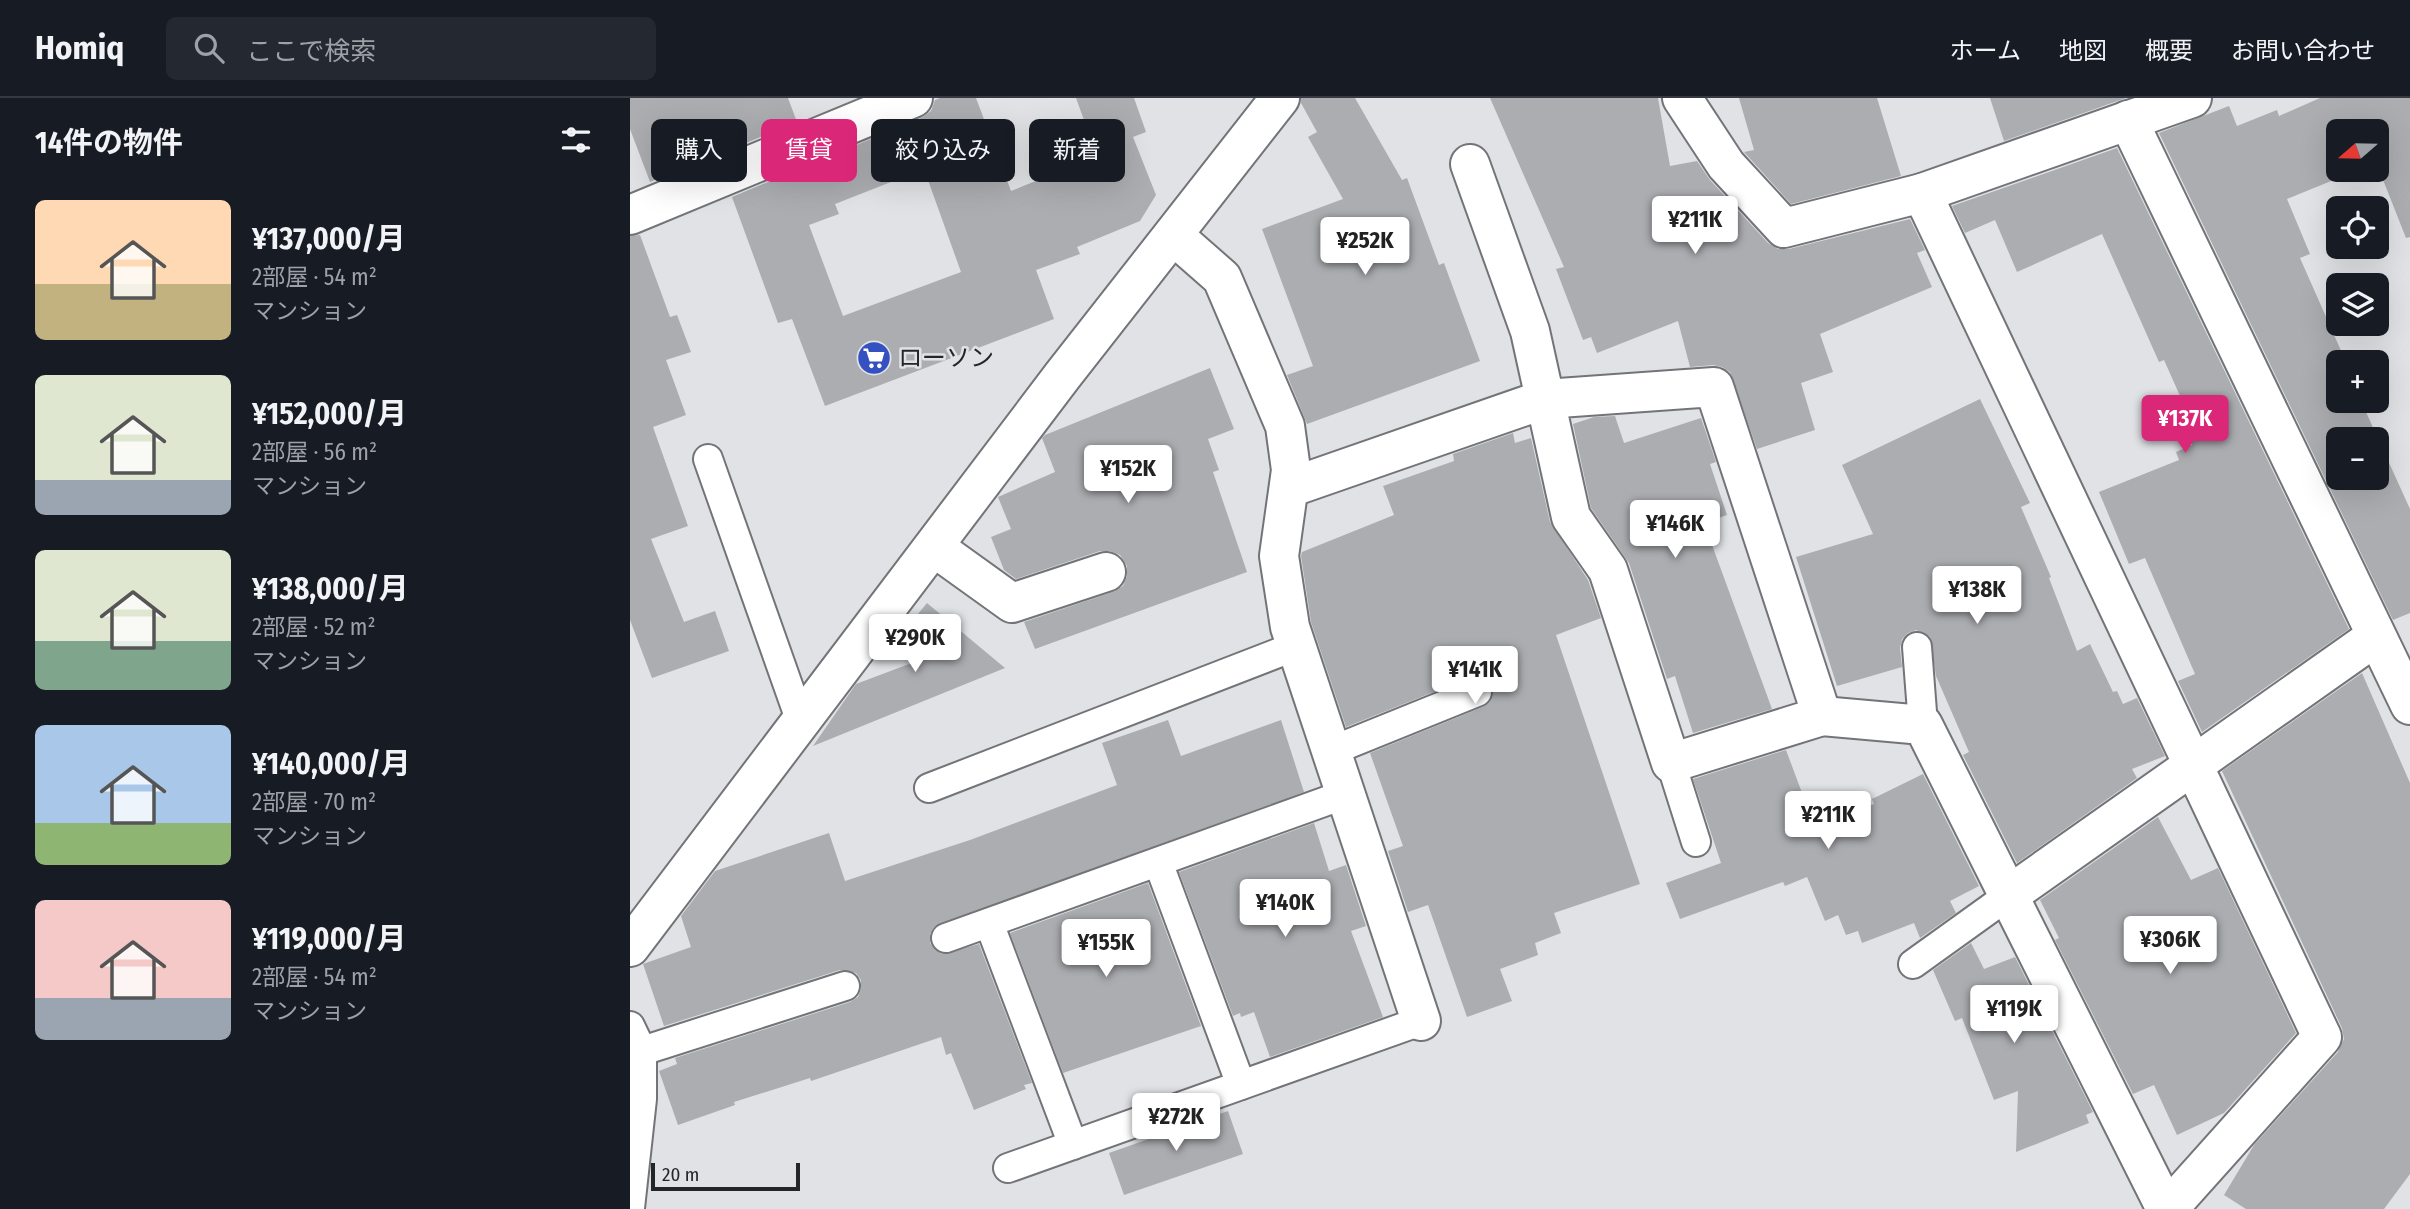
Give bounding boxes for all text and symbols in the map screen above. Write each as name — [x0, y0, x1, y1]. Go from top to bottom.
search box — [166, 17, 656, 80]
text: Homiq — [35, 28, 124, 68]
icon: search — [190, 29, 228, 67]
text: ここで検索 — [246, 36, 376, 67]
text: ホーム — [1950, 37, 2021, 65]
text: 地図 — [2059, 37, 2107, 65]
text: 概要 — [2145, 37, 2193, 65]
text: お問い合わせ — [2231, 37, 2375, 65]
chip: 購入 — [651, 119, 747, 182]
chip: 賃貸 — [761, 119, 857, 182]
chip: 絞り込み — [871, 119, 1015, 182]
chip: 新着 — [1029, 119, 1125, 182]
north arrow — [2326, 119, 2389, 182]
map controls — [2326, 119, 2389, 490]
icon: filters — [557, 121, 595, 159]
text: 14件の物件 — [35, 125, 183, 161]
button: locate — [2326, 196, 2389, 259]
pin: ¥211K — [1646, 197, 1744, 256]
text: ¥211K — [1668, 205, 1722, 233]
pin: ¥252K — [1316, 218, 1414, 277]
text: ¥137,000/月 — [252, 221, 406, 257]
text: ¥252K — [1336, 226, 1394, 254]
icon: home — [91, 228, 175, 312]
text: 2部屋 · 54 m² — [252, 263, 377, 291]
button: layers — [2326, 273, 2389, 336]
text: マンション — [252, 297, 367, 325]
supermarket icon: ローソン — [855, 339, 893, 377]
place label: ローソン — [898, 344, 994, 372]
button: + — [2326, 350, 2389, 413]
text: ¥152,000/月 — [252, 396, 407, 432]
pin: ¥137K — [2136, 396, 2234, 455]
icon: home — [91, 403, 175, 487]
text: ¥137K — [2158, 404, 2212, 432]
button: − — [2326, 427, 2389, 490]
text: 2部屋 · 56 m² — [252, 438, 377, 466]
pin: ¥152K — [1079, 446, 1177, 505]
text: ¥152K — [1100, 454, 1156, 482]
text: マンション — [252, 472, 367, 500]
pin: ¥146K — [1626, 500, 1724, 560]
text: ¥146K — [1646, 509, 1704, 537]
pin: ¥138K — [1928, 566, 2026, 626]
text: ¥138,000/月 — [252, 571, 409, 607]
text: ¥138K — [1948, 575, 2006, 603]
icon: home — [91, 578, 175, 662]
text: 2部屋 · 52 m² — [252, 613, 376, 641]
pin: ¥290K — [866, 614, 964, 674]
text: ¥290K — [885, 623, 945, 651]
pin: ¥141K — [1426, 646, 1524, 706]
text: マンション — [252, 647, 367, 675]
text: ¥141K — [1448, 655, 1502, 683]
text: ¥140,000/月 — [252, 746, 411, 782]
icon: home — [91, 753, 175, 837]
text: 2部屋 · 70 m² — [252, 788, 376, 816]
pin: ¥211K — [1779, 792, 1877, 851]
text: ¥211K — [1801, 800, 1855, 828]
text: マンション — [252, 822, 367, 850]
pin: ¥140K — [1236, 880, 1334, 939]
text: ¥140K — [1256, 888, 1314, 916]
pin: ¥306K — [2121, 916, 2219, 976]
pin: ¥155K — [1057, 920, 1155, 979]
text: ¥119,000/月 — [252, 921, 407, 957]
text: ¥306K — [2140, 925, 2200, 953]
icon: home — [91, 928, 175, 1012]
text: ¥155K — [1078, 928, 1134, 956]
text: 2部屋 · 54 m² — [252, 963, 377, 991]
pin: ¥119K — [1965, 986, 2063, 1045]
text: ¥119K — [1986, 994, 2042, 1022]
text: マンション — [252, 997, 367, 1025]
pin: ¥272K — [1127, 1094, 1225, 1153]
text: ¥272K — [1148, 1102, 1204, 1130]
scale bar — [651, 1160, 800, 1192]
text: 20 m — [662, 1163, 699, 1186]

